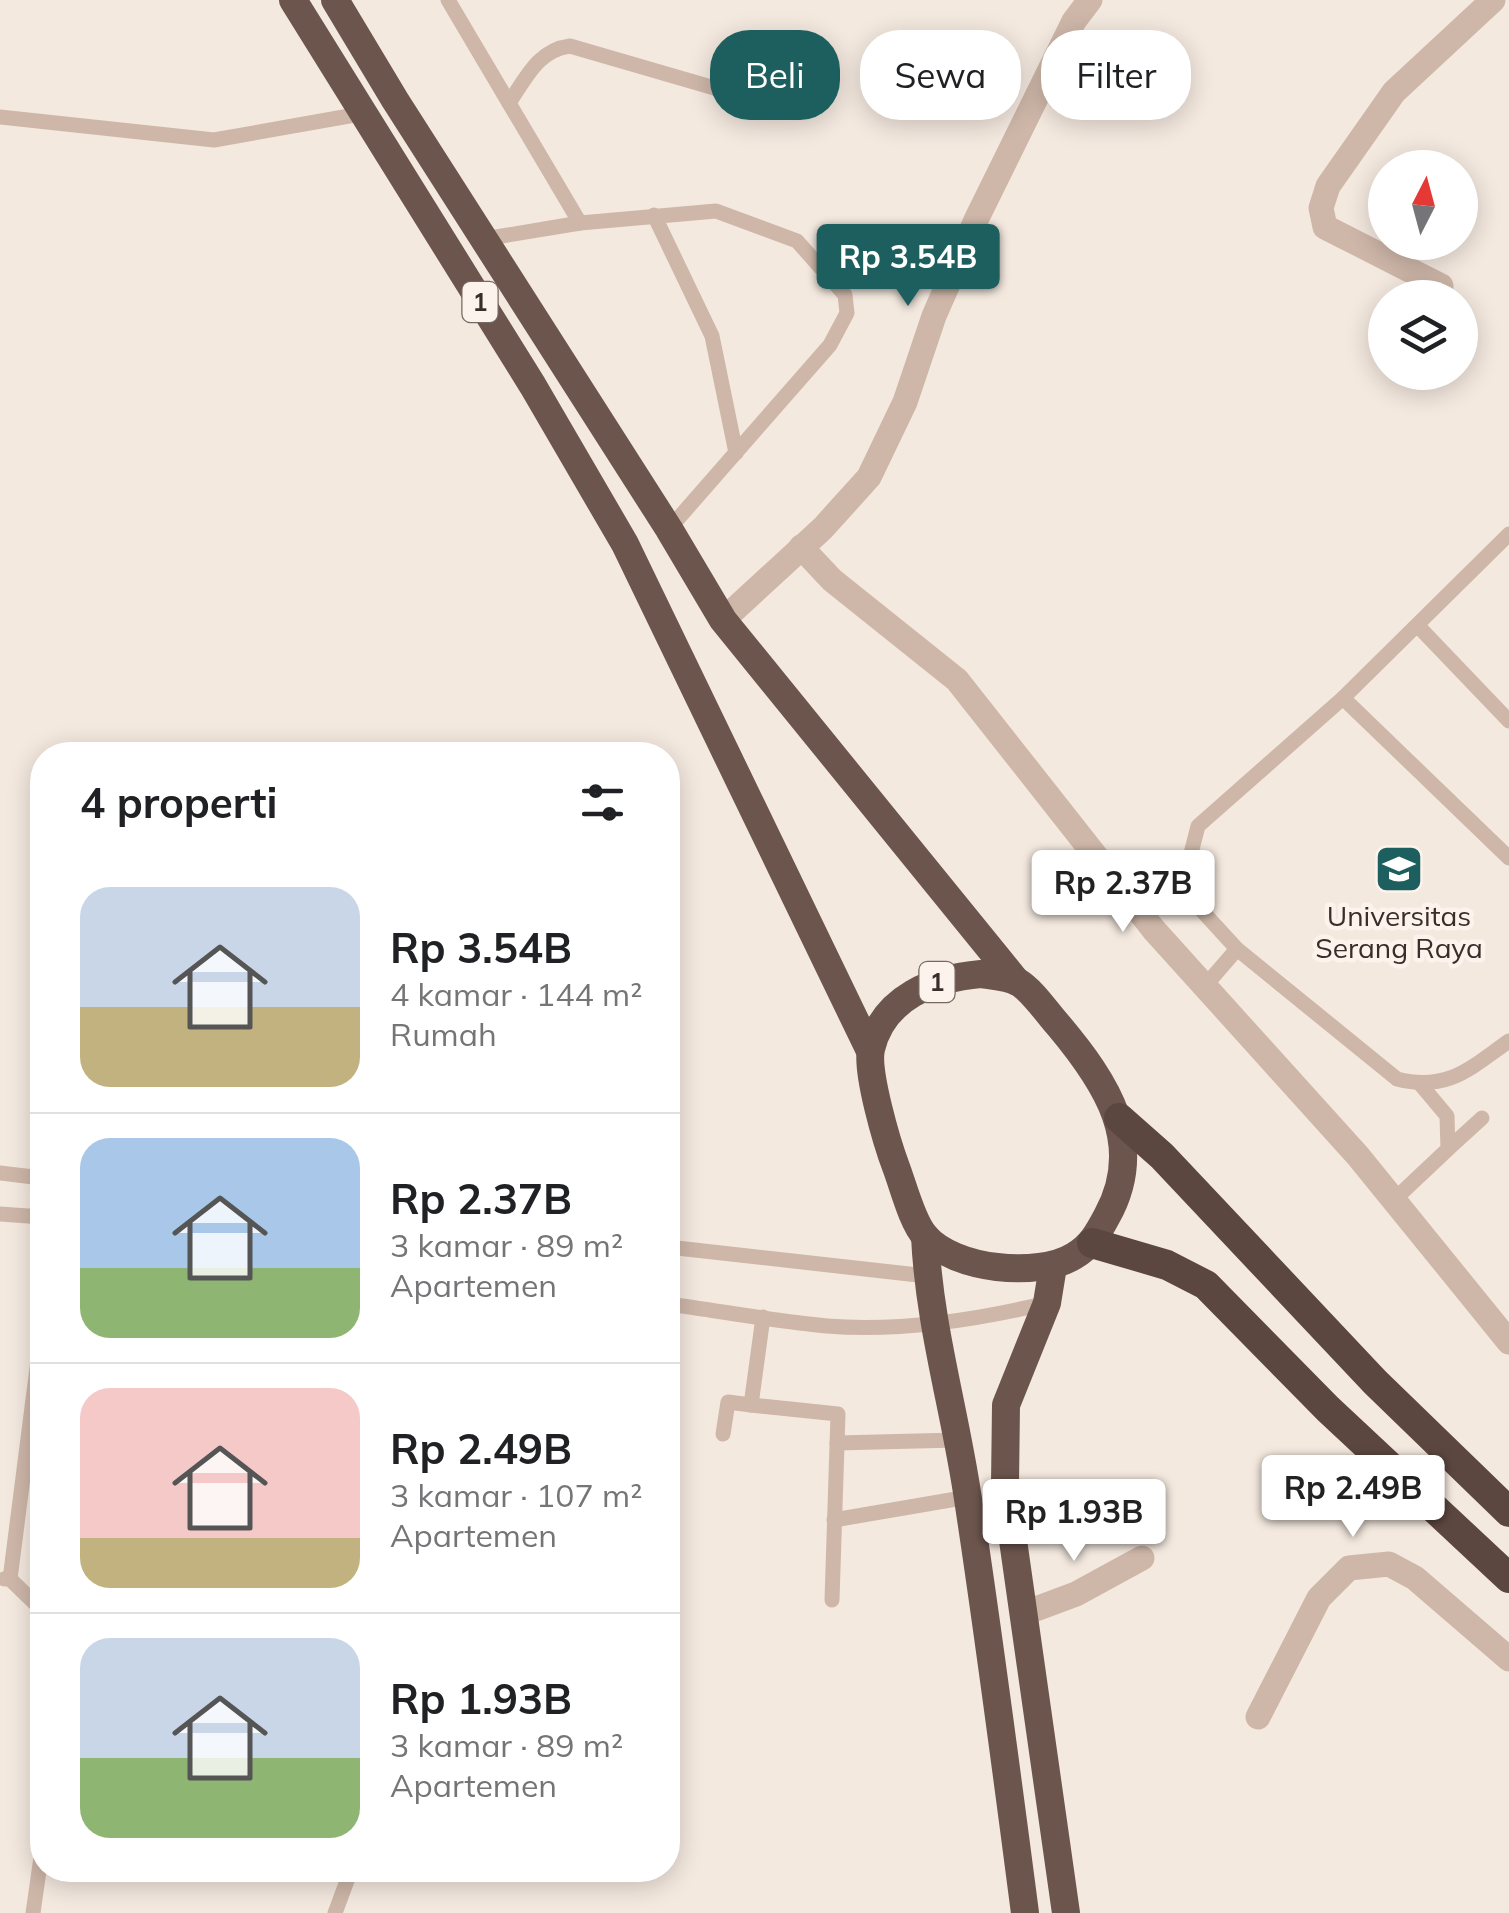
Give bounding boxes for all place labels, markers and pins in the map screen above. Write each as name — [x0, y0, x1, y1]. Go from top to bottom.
pin: Rp 3.54B — [805, 224, 1011, 309]
school or university icon: Universitas Serang Raya — [1373, 843, 1425, 895]
pin: Rp 2.37B — [1020, 850, 1226, 935]
place label: Universitas Serang Raya — [1315, 898, 1483, 965]
pin: Rp 2.49B — [1250, 1455, 1456, 1540]
pin: Rp 1.93B — [971, 1479, 1177, 1564]

